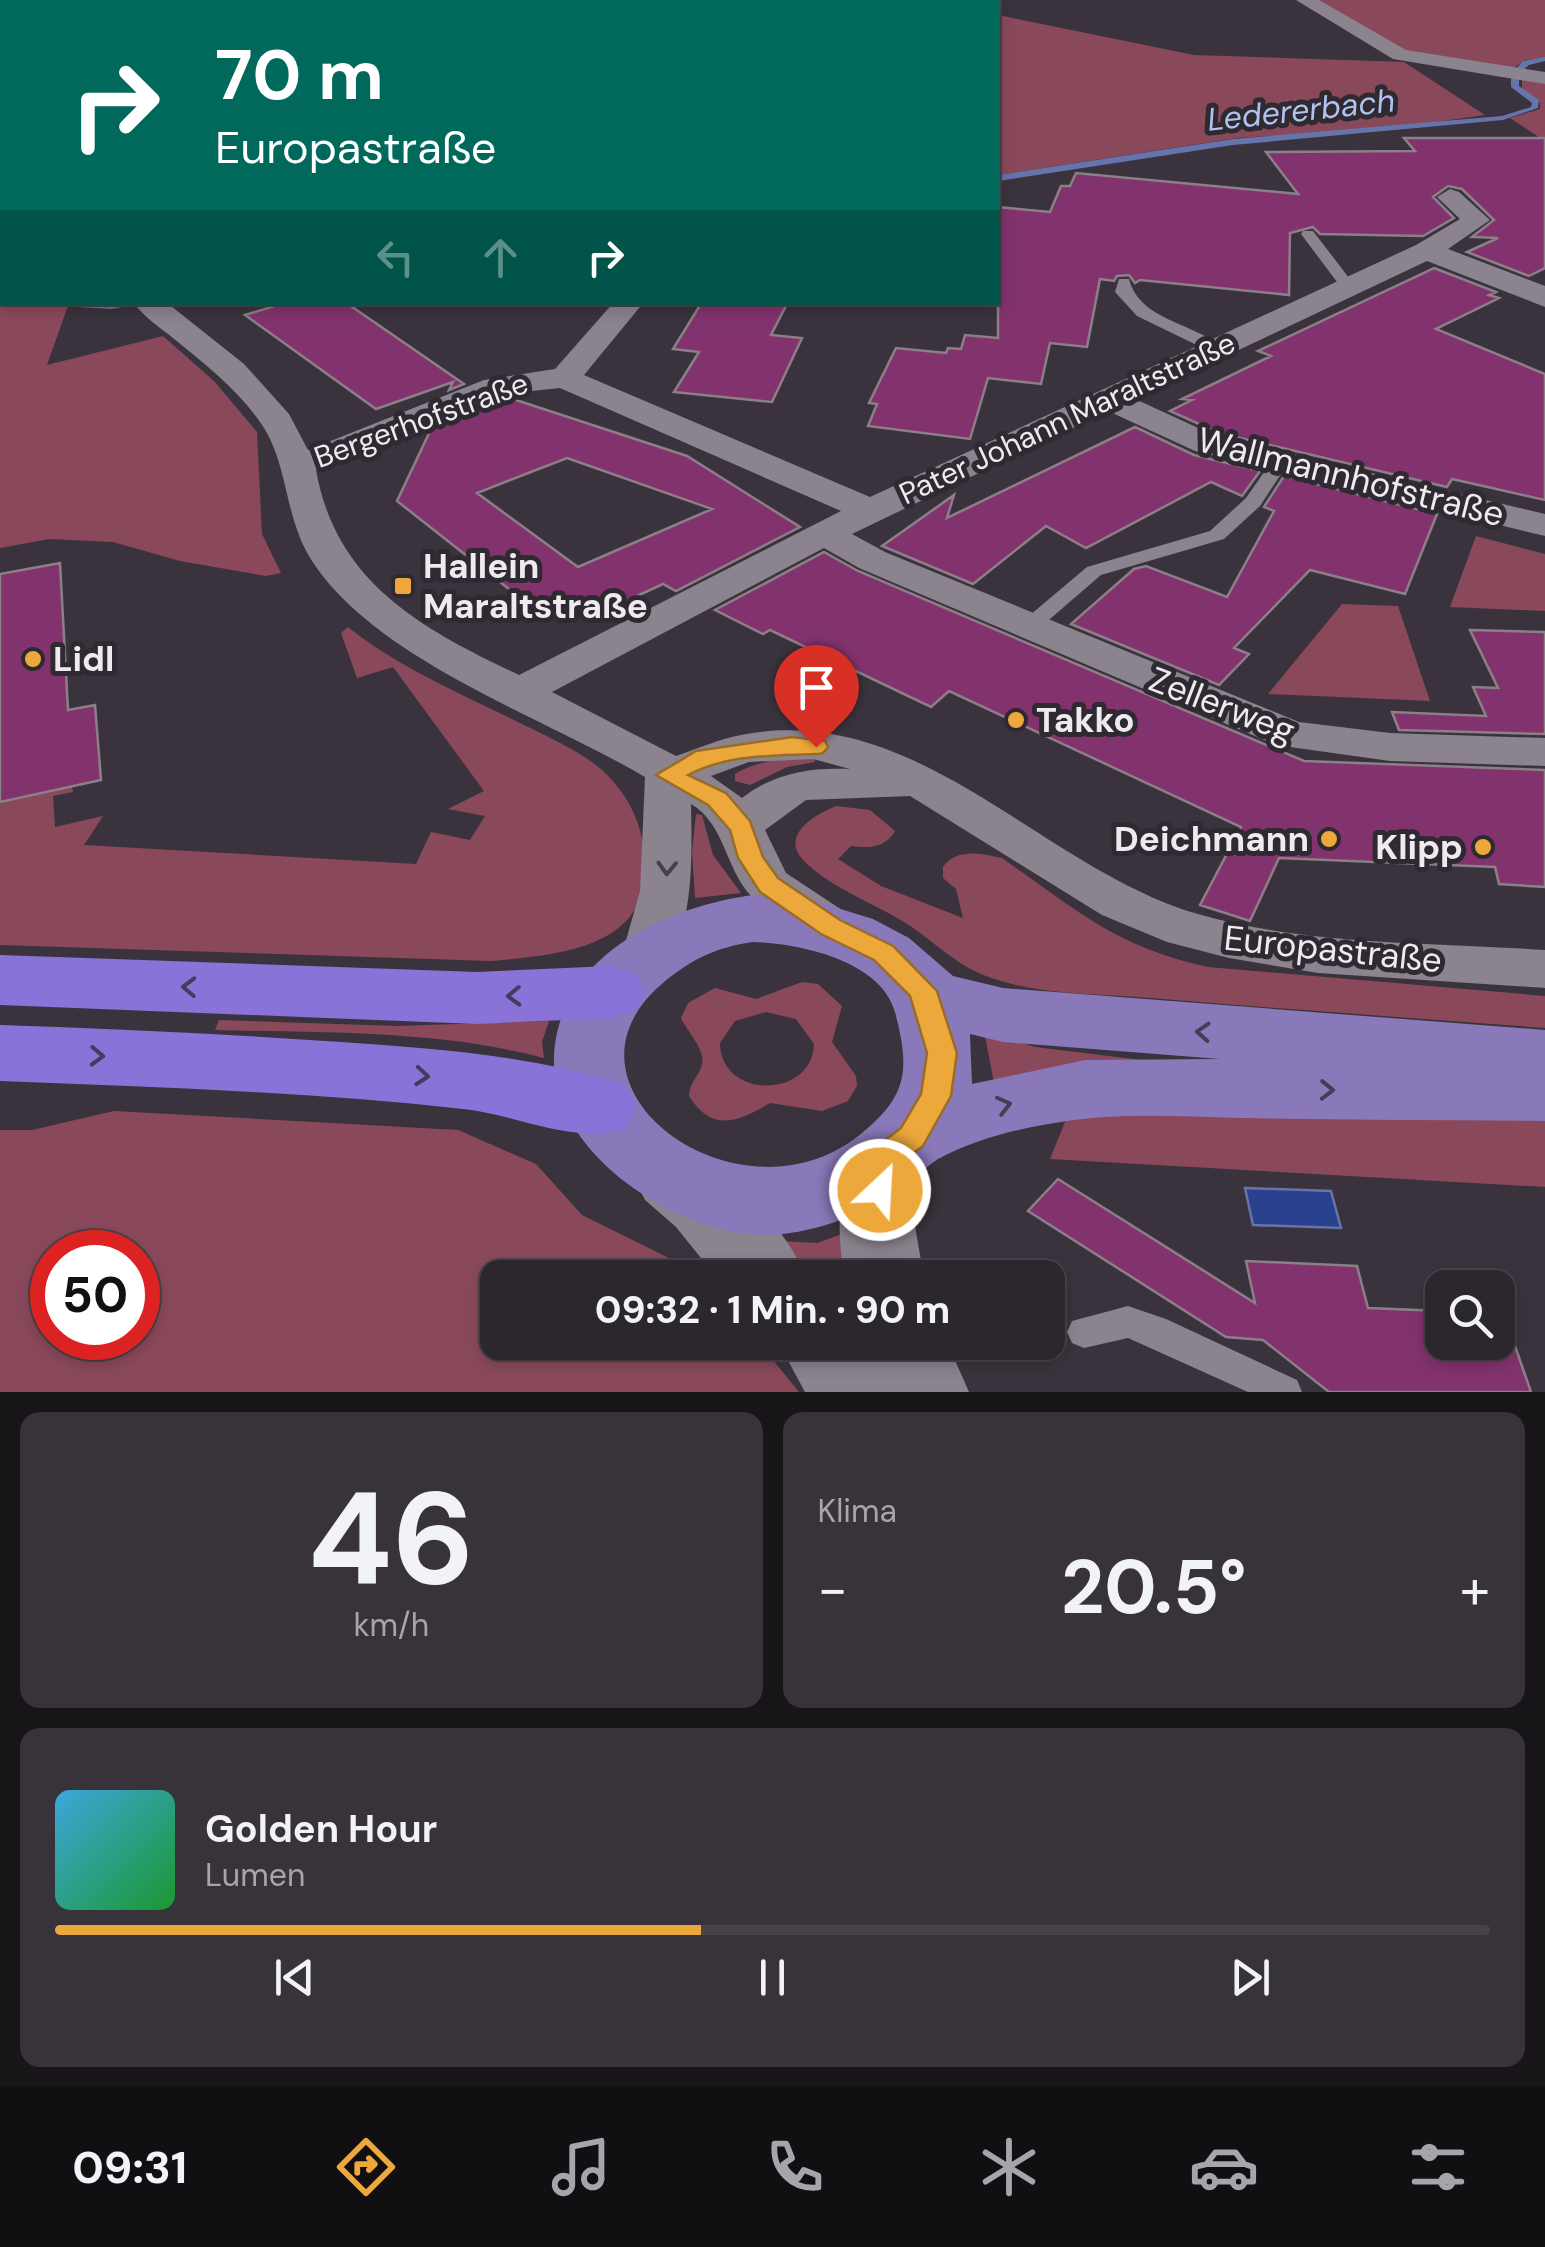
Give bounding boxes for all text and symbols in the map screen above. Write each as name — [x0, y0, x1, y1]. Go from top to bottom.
text: 70 m — [215, 30, 384, 121]
icon: right — [50, 40, 180, 170]
water label: Ledererbach — [1205, 79, 1397, 141]
text: Europastraße — [215, 118, 496, 177]
icon: left — [368, 230, 423, 285]
icon: ahead — [473, 230, 528, 285]
icon: right — [578, 230, 633, 285]
street label: Pater Johann Maraltstraße — [893, 323, 1241, 513]
street label: Bergerhofstraße — [309, 363, 533, 477]
street label: Wallmannhofstraße — [1193, 417, 1509, 537]
place label: Hallein Maraltstraße — [423, 543, 648, 629]
marker: Hallein Maraltstraße — [392, 575, 414, 597]
place label: Lidl — [53, 636, 114, 682]
pin — [774, 645, 859, 748]
marker: Lidl — [22, 648, 44, 670]
street label: Zellerweg — [1143, 656, 1301, 754]
icon: arrive — [789, 660, 844, 715]
place label: Takko — [1036, 697, 1135, 743]
marker: Takko — [1005, 709, 1027, 731]
place label: Deichmann — [1114, 816, 1309, 862]
place label: Klipp — [1375, 824, 1463, 870]
marker: Deichmann — [1318, 828, 1340, 850]
marker: Klipp — [1472, 836, 1494, 858]
one-way arrow — [656, 860, 677, 876]
street label: Europastraße — [1222, 915, 1444, 983]
one-way arrow — [180, 977, 196, 998]
one-way arrow — [505, 986, 521, 1007]
one-way arrow — [1195, 1021, 1211, 1043]
one-way arrow — [90, 1046, 106, 1067]
one-way arrow — [414, 1064, 430, 1086]
one-way arrow — [1320, 1079, 1336, 1101]
one-way arrow — [995, 1096, 1012, 1117]
position arrow — [828, 1138, 932, 1242]
speed limit sign: 50 — [30, 1230, 160, 1360]
map controls — [1425, 1270, 1515, 1360]
button: search — [1425, 1270, 1515, 1360]
text: 09:32 · 1 Min. · 90 m — [595, 1285, 950, 1335]
text: 46 — [308, 1454, 475, 1623]
text: Klima — [818, 1490, 897, 1532]
text: 20.5° — [1061, 1539, 1247, 1636]
text: − — [818, 1553, 848, 1625]
text: + — [1460, 1553, 1490, 1625]
text: km/h — [353, 1604, 429, 1646]
text: Golden Hour — [205, 1804, 437, 1854]
text: Lumen — [205, 1854, 305, 1896]
icon: previous — [267, 1950, 322, 2005]
icon: pause — [745, 1950, 800, 2005]
icon: next — [1223, 1950, 1278, 2005]
icon: directions — [331, 2132, 401, 2202]
icon: music — [546, 2132, 616, 2202]
icon: phone — [760, 2132, 830, 2202]
icon: climate — [974, 2132, 1044, 2202]
icon: car — [1189, 2132, 1259, 2202]
icon: filters — [1403, 2132, 1473, 2202]
text: 09:31 — [72, 2138, 187, 2197]

